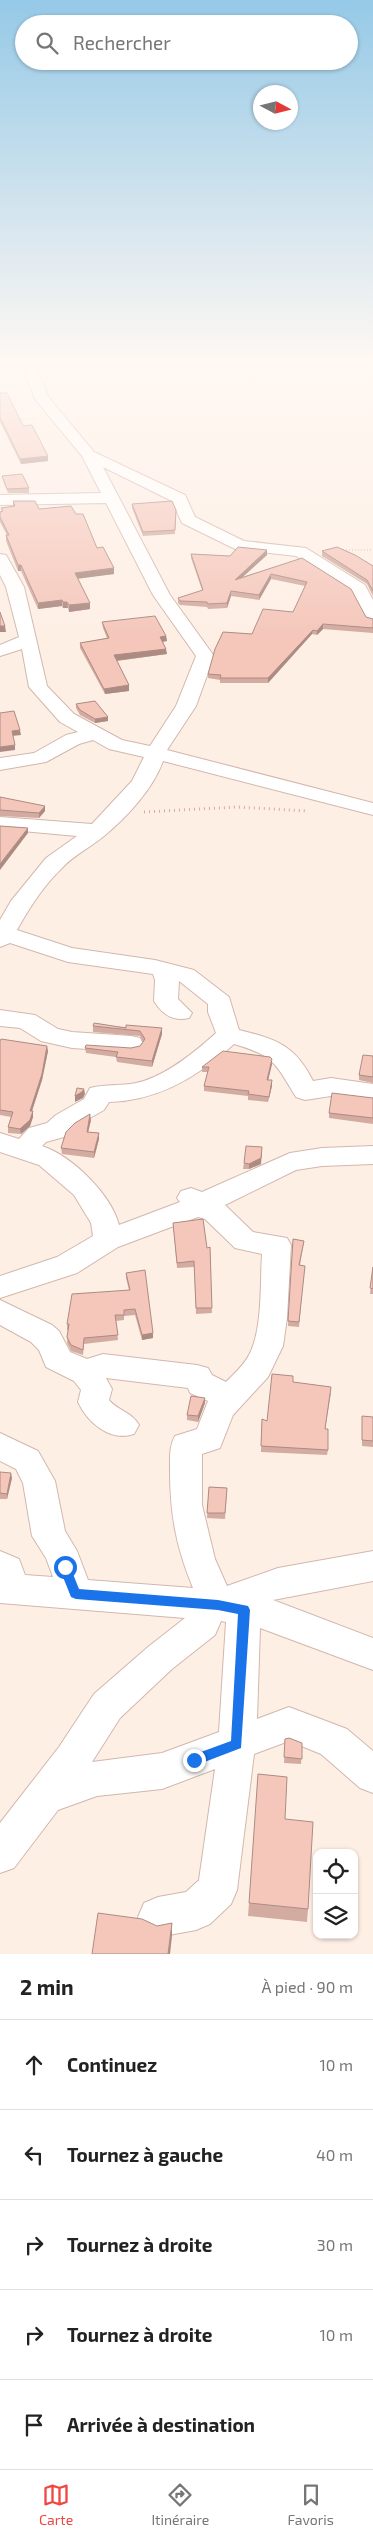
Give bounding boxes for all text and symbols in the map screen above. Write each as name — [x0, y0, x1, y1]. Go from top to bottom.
search box — [15, 15, 358, 70]
icon: search — [33, 29, 61, 57]
text: Rechercher — [73, 31, 171, 54]
north arrow — [253, 85, 298, 130]
route start — [54, 1556, 77, 1579]
route end — [183, 1749, 206, 1772]
map controls — [313, 1849, 358, 1939]
button: locate — [313, 1849, 358, 1894]
button: layers — [313, 1894, 358, 1939]
text: 2 min — [20, 1974, 74, 1999]
text: À pied · 90 m — [262, 1977, 353, 1996]
icon: ahead — [20, 2051, 48, 2079]
text: Continuez — [67, 2053, 157, 2076]
text: 10 m — [319, 2055, 353, 2074]
icon: left — [20, 2141, 48, 2169]
text: Tournez à gauche — [67, 2143, 223, 2166]
text: 40 m — [316, 2145, 353, 2164]
icon: right — [20, 2231, 48, 2259]
text: Tournez à droite — [67, 2233, 213, 2256]
text: 30 m — [317, 2235, 353, 2254]
icon: right — [20, 2321, 48, 2349]
text: Tournez à droite — [67, 2323, 213, 2346]
text: 10 m — [319, 2325, 353, 2344]
icon: arrive — [20, 2411, 48, 2439]
text: Arrivée à destination — [67, 2413, 255, 2436]
tab: Carte — [39, 2481, 73, 2528]
tab: Itinéraire — [151, 2481, 209, 2528]
tab: Favoris — [287, 2481, 334, 2528]

